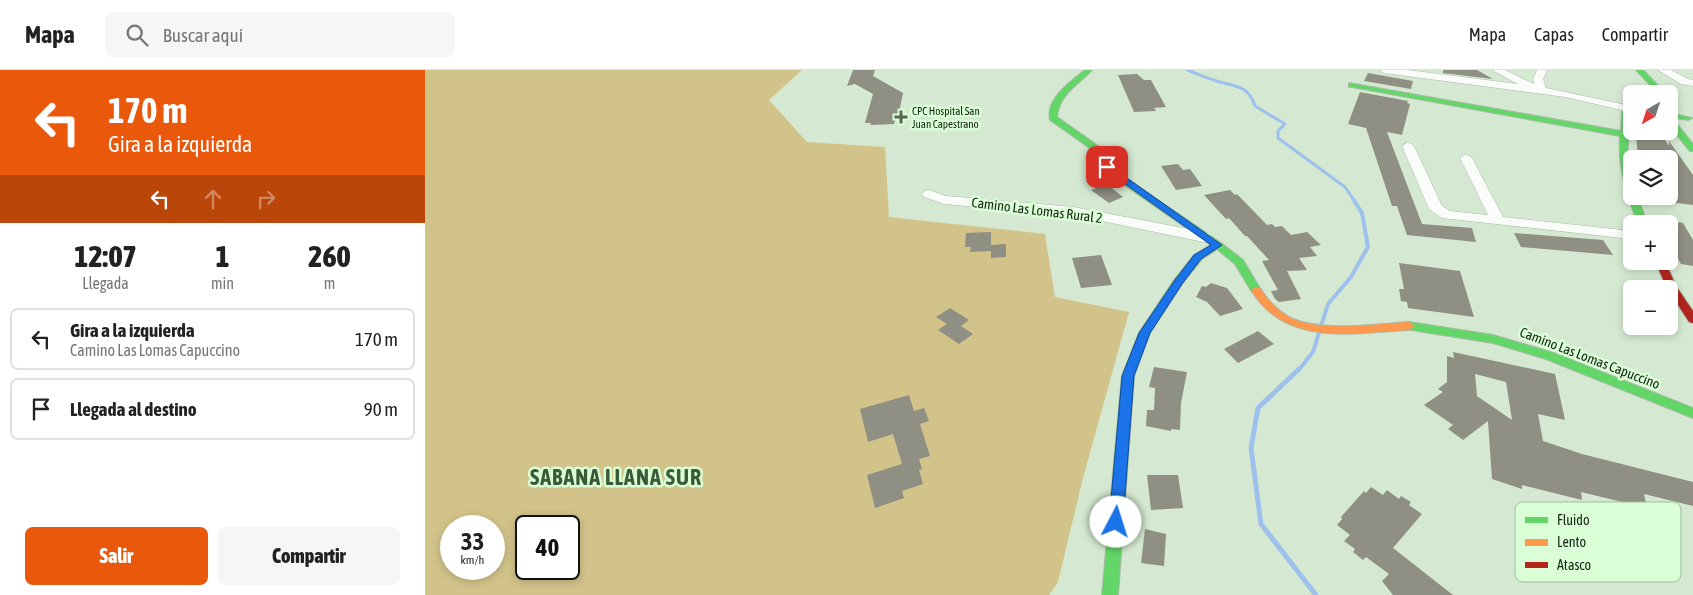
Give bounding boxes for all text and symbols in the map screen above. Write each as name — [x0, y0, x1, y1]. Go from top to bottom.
search box — [105, 12, 455, 57]
text: Mapa — [25, 21, 75, 48]
icon: search — [123, 21, 151, 49]
text: Buscar aquí — [163, 24, 243, 46]
text: Mapa — [1469, 24, 1506, 45]
text: Capas — [1534, 24, 1574, 45]
text: Compartir — [1602, 24, 1668, 45]
north arrow — [1623, 85, 1677, 140]
map controls — [1623, 85, 1678, 335]
icon: left — [25, 90, 90, 155]
text: 170 m — [108, 90, 187, 130]
place label: CPC Hospital San Juan Capestrano — [912, 105, 980, 130]
marker: CPC Hospital San Juan Capestrano — [894, 110, 908, 124]
text: Gira a la izquierda — [108, 131, 252, 157]
pin — [1086, 146, 1128, 188]
button: layers — [1623, 150, 1678, 205]
icon: arrive — [1093, 153, 1121, 181]
icon: left — [146, 185, 174, 213]
icon: ahead — [199, 185, 227, 213]
icon: right — [252, 185, 280, 213]
street label: Camino Las Lomas Rural 2 — [971, 194, 1103, 226]
button: + — [1623, 215, 1678, 270]
text: 12:07 — [74, 239, 137, 273]
text: 1 — [215, 239, 230, 273]
text: 260 — [308, 239, 351, 273]
text: Llegada — [82, 274, 129, 292]
text: min — [211, 274, 234, 292]
text: m — [324, 274, 335, 292]
button: − — [1623, 280, 1678, 335]
text: Gira a la izquierda — [70, 319, 195, 341]
street label: Camino Las Lomas Capuccino — [1518, 324, 1662, 392]
icon: left — [27, 325, 55, 353]
text: 170 m — [355, 328, 398, 350]
text: Camino Las Lomas Capuccino — [70, 341, 240, 359]
icon: arrive — [27, 395, 55, 423]
text: Llegada al destino — [70, 398, 197, 420]
text: 90 m — [364, 398, 398, 420]
district label: SABANA LLANA SUR — [530, 464, 702, 490]
position arrow — [1089, 495, 1141, 547]
legend — [1515, 502, 1681, 582]
text: Fluido — [1557, 512, 1590, 528]
speed limit sign: 40 — [515, 515, 580, 580]
button: Salir — [25, 527, 208, 585]
button: Compartir — [218, 527, 400, 585]
text: 33 — [461, 527, 484, 555]
text: Lento — [1557, 534, 1586, 550]
text: km/h — [461, 553, 484, 567]
text: Atasco — [1557, 557, 1591, 573]

